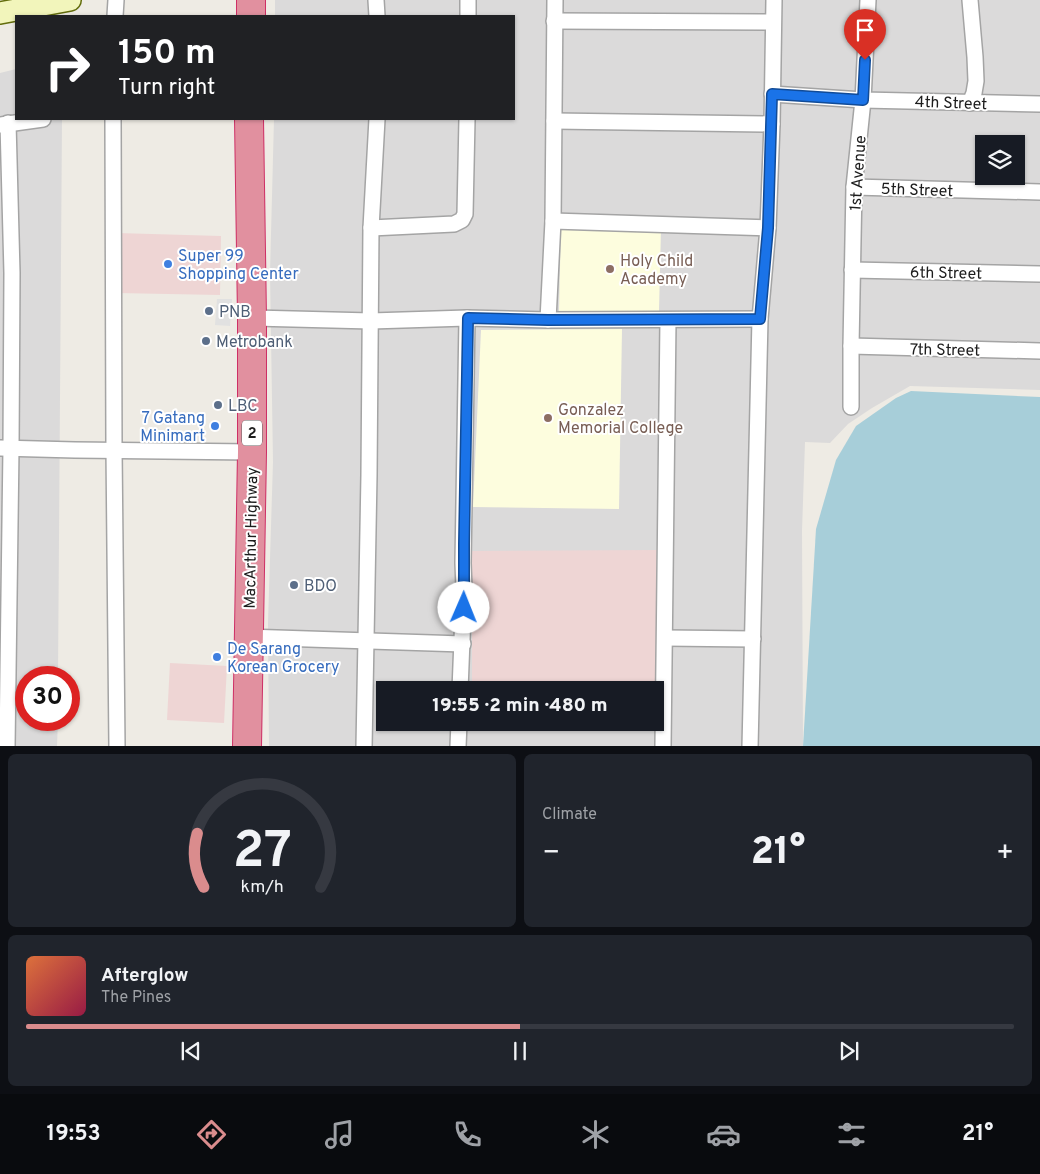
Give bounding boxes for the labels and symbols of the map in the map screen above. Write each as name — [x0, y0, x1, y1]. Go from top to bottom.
pin — [844, 9, 886, 60]
street label: 4th Street — [914, 93, 987, 115]
street label: 1st Avenue — [846, 135, 872, 212]
street label: 5th Street — [880, 180, 953, 202]
place label: Super 99 Shopping Center — [178, 247, 299, 285]
place label: Holy Child Academy — [620, 252, 693, 290]
marker: Super 99 Shopping Center — [162, 258, 174, 270]
marker: Holy Child Academy — [604, 263, 616, 275]
street label: 6th Street — [910, 263, 982, 285]
place label: PNB — [219, 303, 251, 323]
marker: PNB — [203, 305, 215, 317]
place label: Metrobank — [216, 333, 293, 353]
marker: Metrobank — [200, 335, 212, 347]
street label: 7th Street — [910, 340, 980, 362]
place label: LBC — [228, 397, 258, 417]
marker: LBC — [212, 399, 224, 411]
place label: Gonzalez Memorial College — [558, 401, 683, 439]
place label: 7 Gatang Minimart — [140, 409, 205, 447]
marker: Gonzalez Memorial College — [542, 412, 554, 424]
marker: 7 Gatang Minimart — [209, 420, 221, 432]
road number: 2 — [242, 420, 262, 446]
street label: MacArthur Highway — [241, 467, 263, 609]
place label: BDO — [304, 577, 337, 597]
marker: BDO — [288, 579, 300, 591]
position arrow — [437, 581, 489, 633]
place label: De Sarang Korean Grocery — [227, 640, 340, 678]
marker: De Sarang Korean Grocery — [211, 651, 223, 663]
speed limit sign: 30 — [15, 666, 80, 731]

